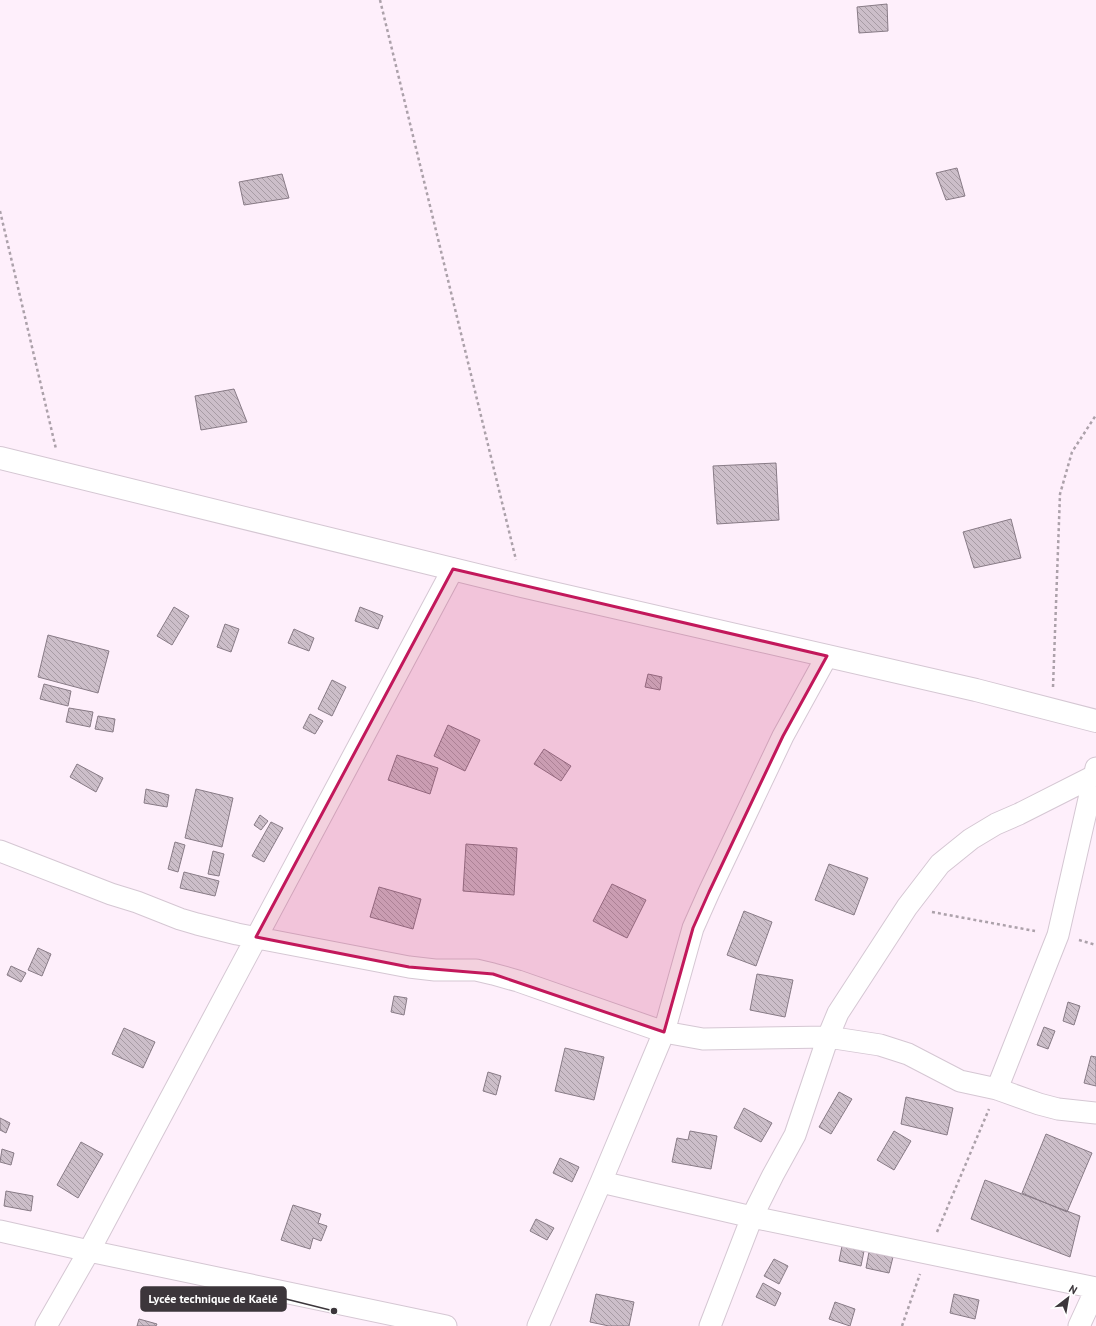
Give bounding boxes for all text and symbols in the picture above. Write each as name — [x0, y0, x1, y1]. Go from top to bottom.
north arrow — [1048, 1278, 1088, 1318]
text: N — [1066, 1282, 1080, 1297]
callout: Lycée technique de Kaélé — [141, 1287, 286, 1311]
text: Lycée technique de Kaélé — [148, 1291, 278, 1306]

